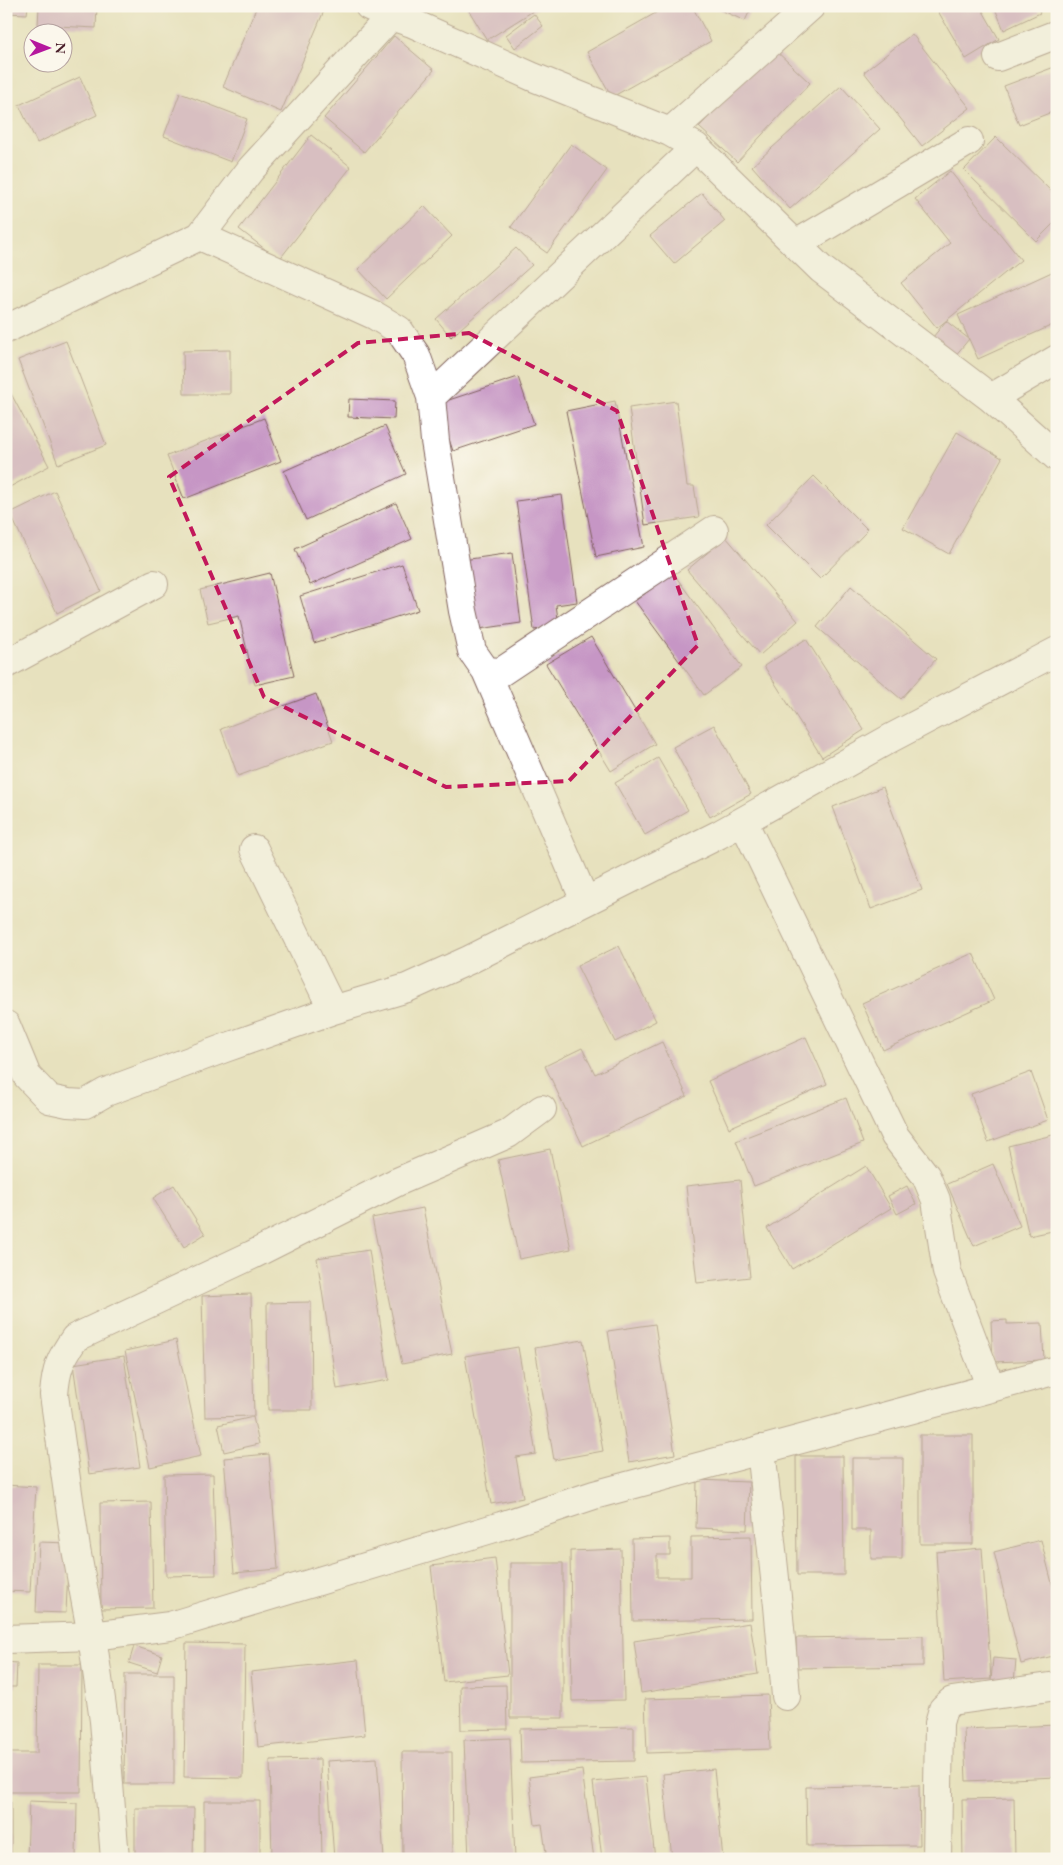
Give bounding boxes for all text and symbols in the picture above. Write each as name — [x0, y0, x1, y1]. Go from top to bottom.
north arrow — [22, 22, 72, 72]
text: N — [52, 42, 70, 55]

